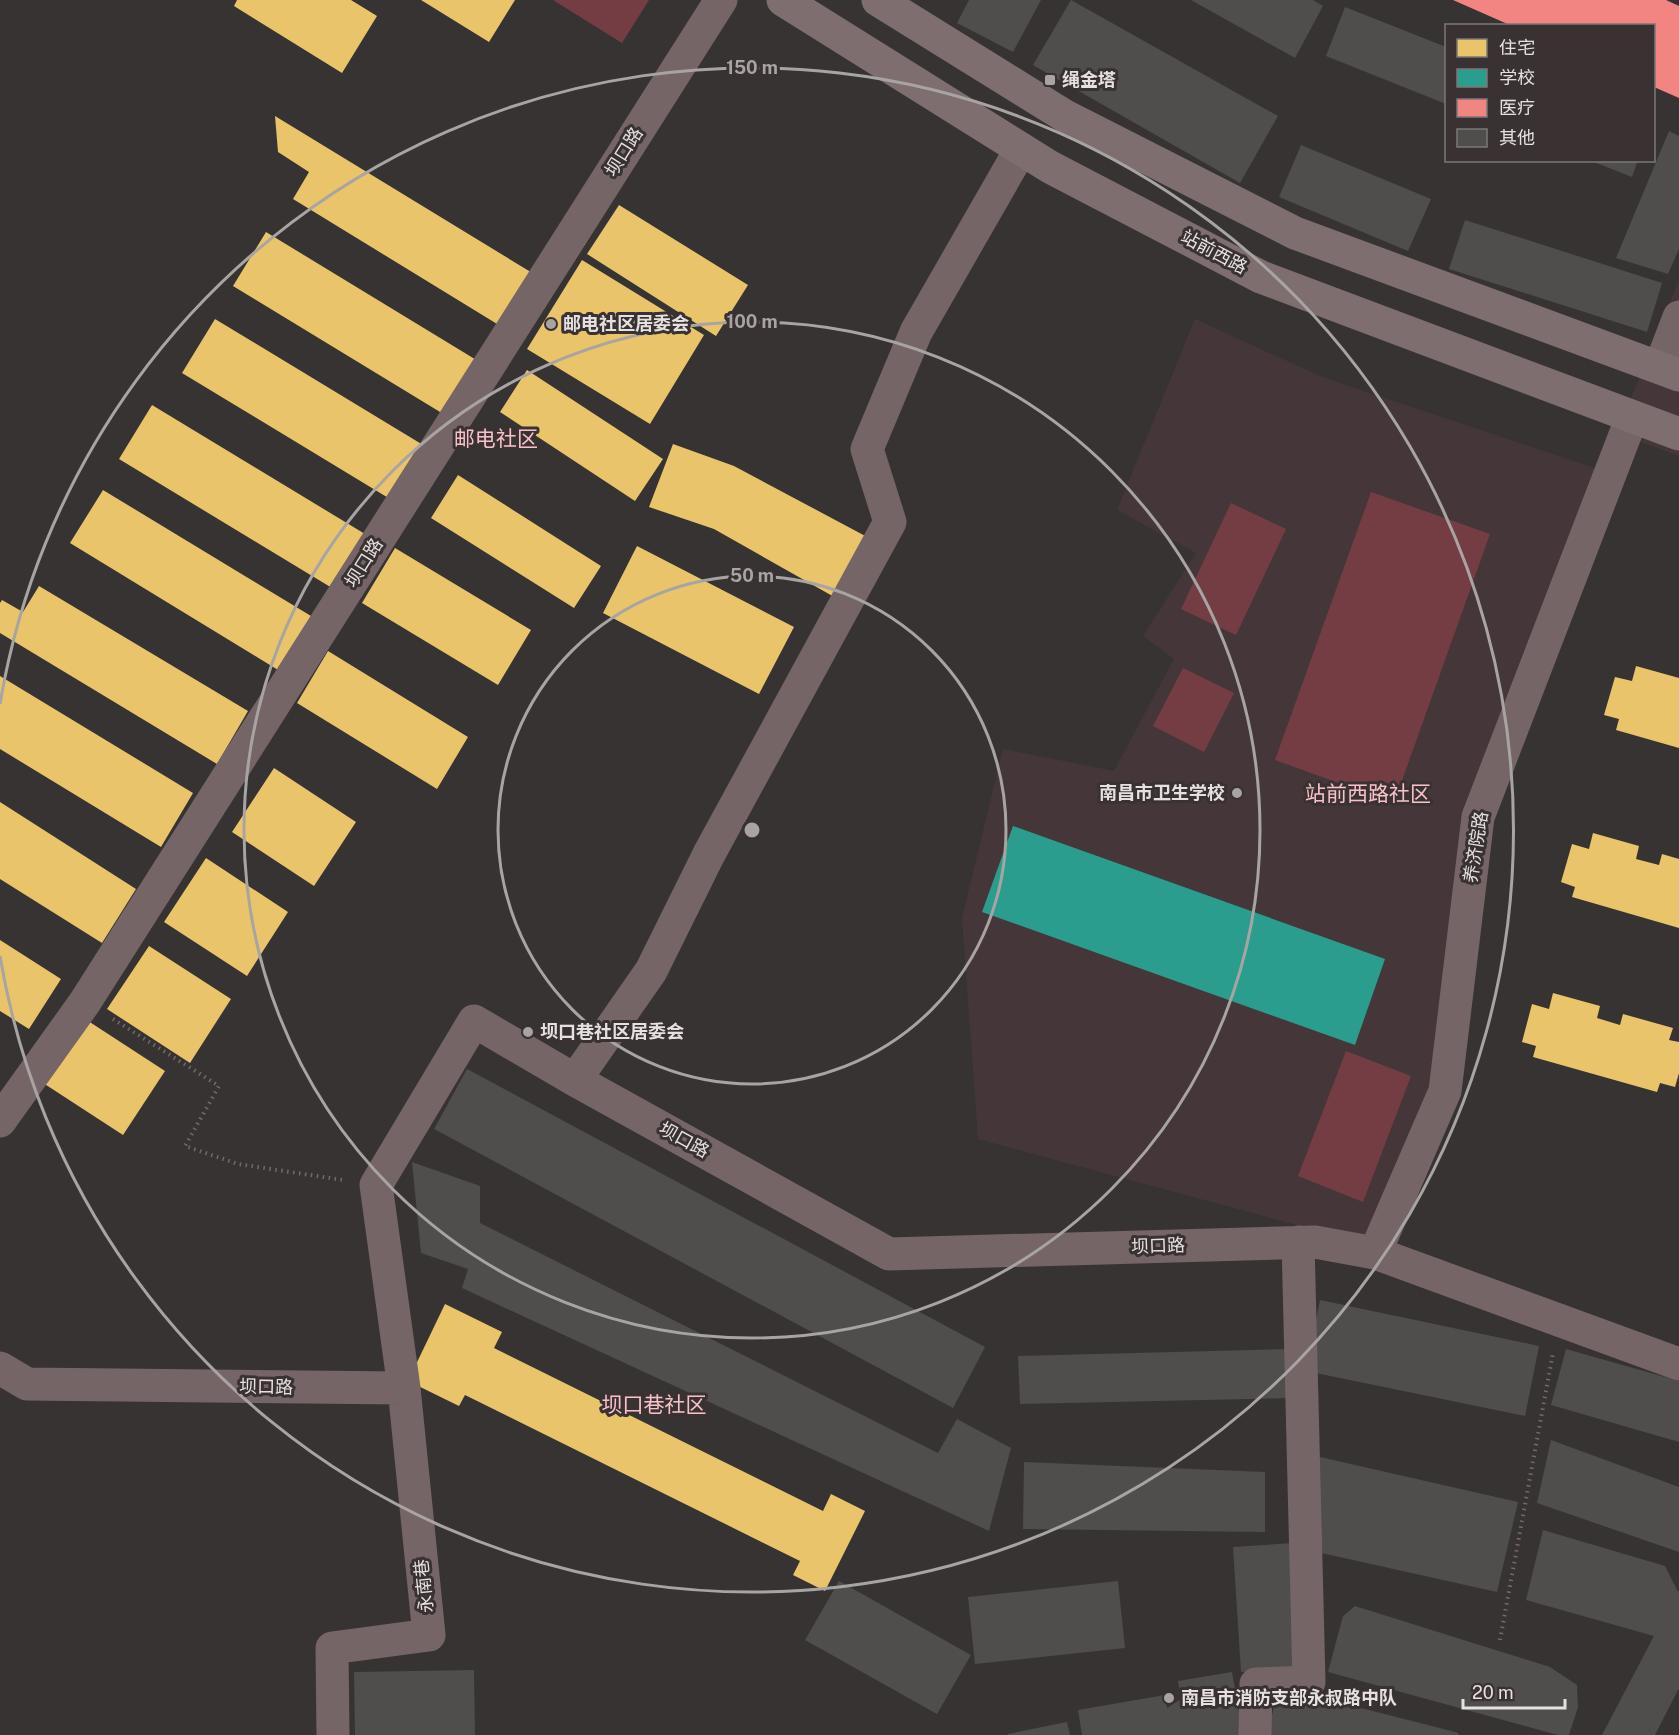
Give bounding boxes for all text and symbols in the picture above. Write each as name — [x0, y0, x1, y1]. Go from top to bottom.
legend — [1445, 24, 1655, 162]
text: 住宅 — [1499, 37, 1535, 58]
text: 150 m — [726, 57, 778, 78]
text: 学校 — [1499, 67, 1535, 88]
place label: 绳金塔 — [1062, 69, 1116, 90]
marker: 绳金塔 — [1043, 73, 1057, 87]
text: 医疗 — [1499, 97, 1535, 118]
street label: 坝口路 — [600, 123, 647, 180]
text: 其他 — [1499, 127, 1535, 148]
street label: 站前西路 — [1178, 225, 1251, 278]
text: 100 m — [726, 311, 778, 332]
place label: 邮电社区居委会 — [563, 313, 689, 334]
marker: 邮电社区居委会 — [544, 317, 558, 331]
district label: 邮电社区 — [454, 426, 538, 451]
street label: 坝口路 — [340, 534, 387, 591]
text: 50 m — [730, 565, 774, 586]
district label: 站前西路社区 — [1305, 781, 1431, 806]
place label: 南昌市卫生学校 — [1099, 782, 1225, 803]
marker: 南昌市卫生学校 — [1230, 786, 1244, 800]
street label: 养济院路 — [1460, 810, 1492, 884]
centre of rings — [742, 820, 762, 840]
place label: 坝口巷社区居委会 — [540, 1021, 684, 1042]
marker: 坝口巷社区居委会 — [521, 1025, 535, 1039]
street label: 坝口路 — [656, 1117, 713, 1162]
street label: 坝口路 — [1131, 1234, 1185, 1257]
street label: 坝口路 — [239, 1376, 293, 1397]
district label: 坝口巷社区 — [602, 1392, 707, 1417]
street label: 永南巷 — [410, 1558, 437, 1614]
scale bar — [1463, 1672, 1565, 1710]
text: 20 m — [1472, 1682, 1514, 1703]
place label: 南昌市消防支部永叔路中队 — [1181, 1687, 1397, 1708]
marker: 南昌市消防支部永叔路中队 — [1162, 1691, 1176, 1705]

